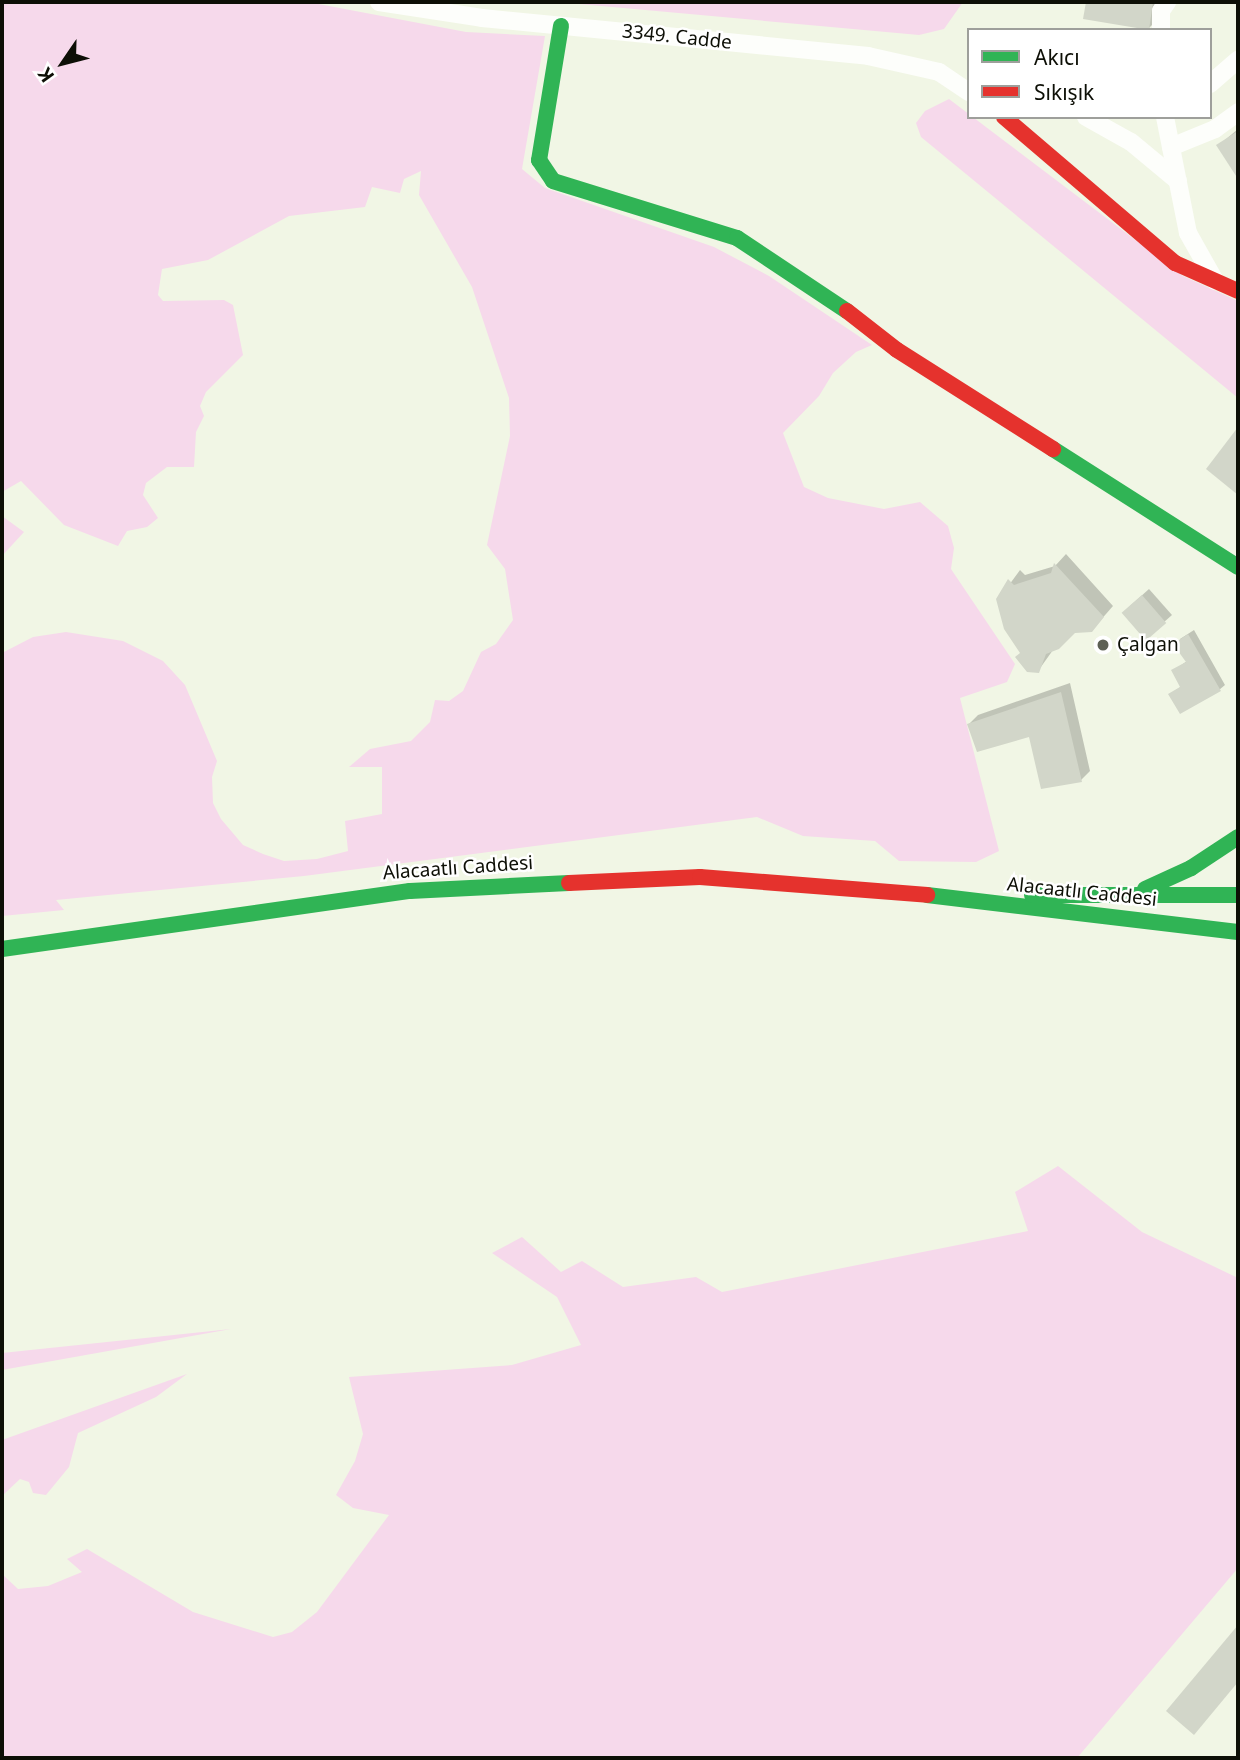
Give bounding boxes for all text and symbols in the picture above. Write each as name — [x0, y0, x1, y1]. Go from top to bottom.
street label: 3349. Cadde — [621, 20, 733, 54]
north arrow — [28, 28, 98, 98]
legend — [967, 28, 1212, 119]
text: Akıcı — [1034, 43, 1080, 71]
text: K — [32, 62, 60, 88]
text: Sıkışık — [1034, 78, 1094, 106]
place label: Çalgan — [1117, 634, 1179, 656]
marker: Çalgan — [1095, 637, 1111, 653]
street label: Alacaatlı Caddesi — [382, 851, 534, 885]
street label: Alacaatlı Caddesi — [1006, 873, 1158, 911]

